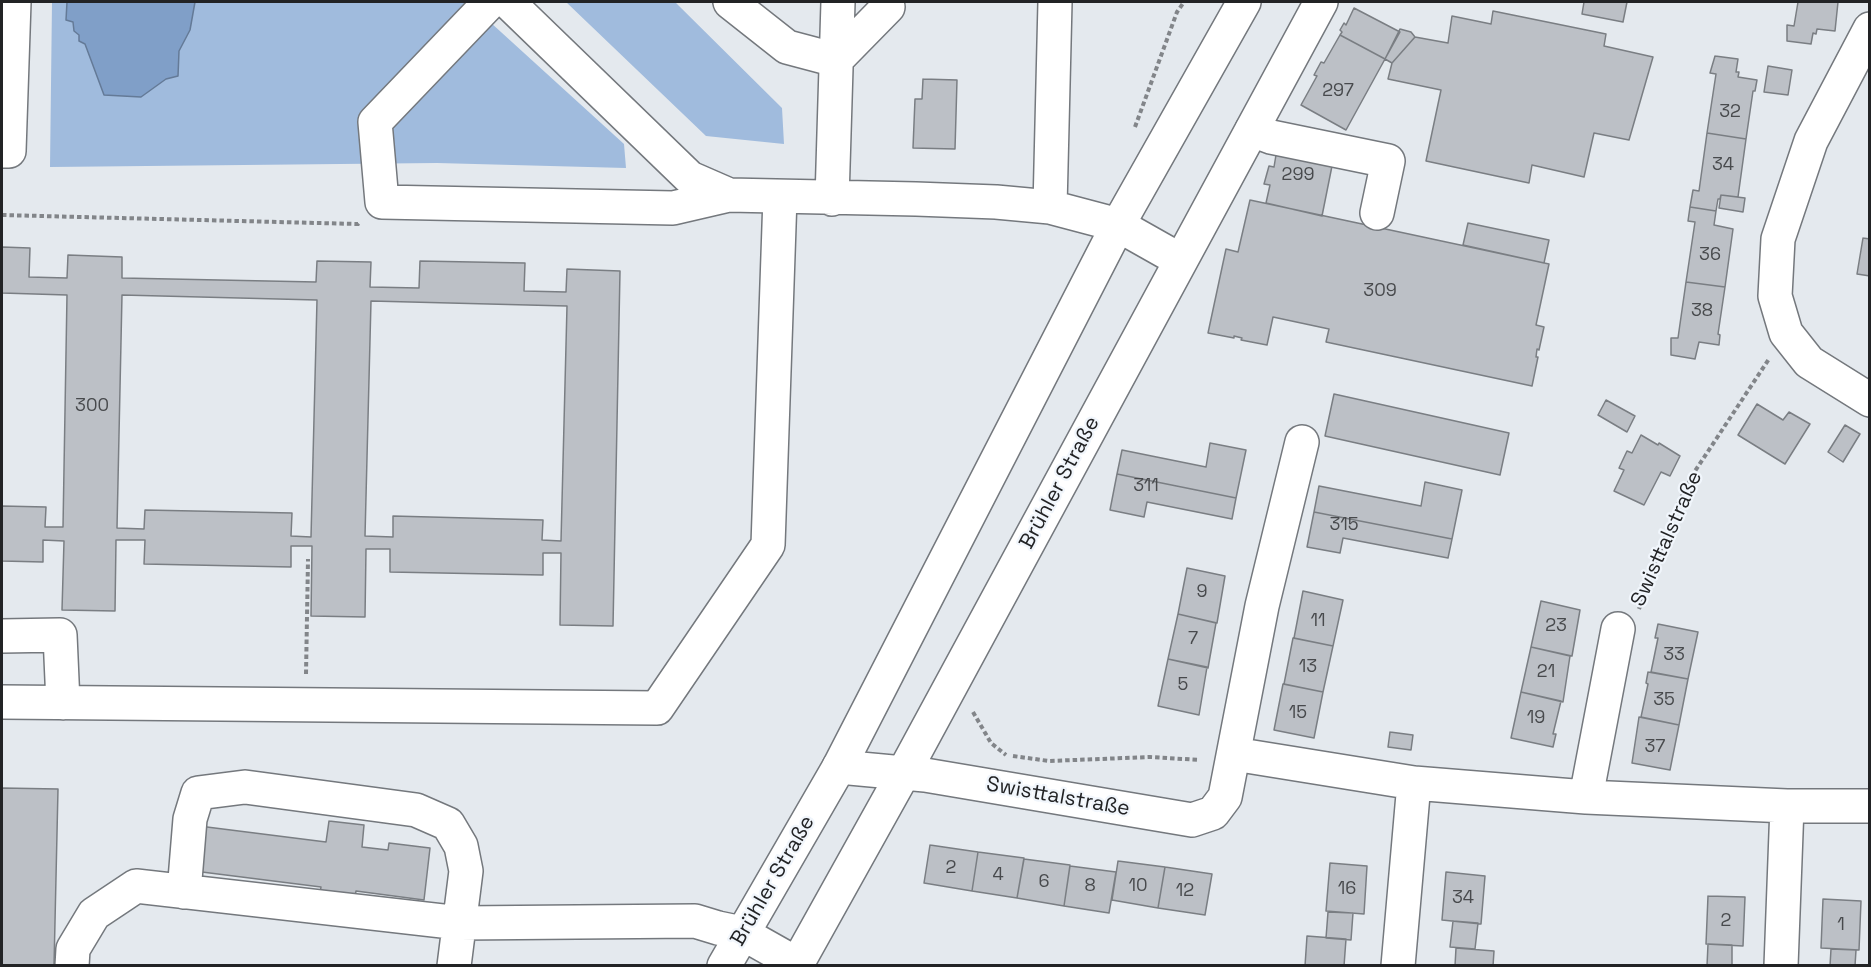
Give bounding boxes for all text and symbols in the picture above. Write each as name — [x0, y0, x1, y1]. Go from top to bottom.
house number: 297 — [1322, 80, 1354, 102]
house number: 32 — [1719, 101, 1741, 123]
house number: 34 — [1712, 154, 1734, 176]
house number: 299 — [1282, 164, 1314, 186]
house number: 36 — [1699, 244, 1721, 266]
house number: 309 — [1363, 280, 1397, 302]
house number: 38 — [1691, 300, 1713, 322]
house number: 300 — [75, 395, 109, 417]
street label: Brühler Straße — [1015, 413, 1105, 553]
street label: Swisttalstraße — [1626, 468, 1708, 610]
house number: 311 — [1133, 475, 1159, 497]
house number: 315 — [1330, 514, 1358, 536]
house number: 9 — [1196, 581, 1208, 603]
house number: 11 — [1310, 610, 1326, 632]
house number: 23 — [1545, 615, 1567, 637]
house number: 7 — [1188, 628, 1198, 650]
house number: 33 — [1663, 644, 1685, 666]
house number: 13 — [1299, 656, 1317, 678]
house number: 21 — [1537, 661, 1555, 683]
house number: 5 — [1178, 674, 1188, 696]
house number: 35 — [1653, 689, 1675, 711]
house number: 15 — [1289, 702, 1307, 724]
house number: 19 — [1527, 707, 1545, 729]
house number: 37 — [1644, 736, 1666, 758]
street label: Swisttalstraße — [984, 772, 1132, 822]
street label: Brühler Straße — [726, 811, 820, 951]
house number: 2 — [946, 857, 956, 879]
house number: 4 — [992, 864, 1004, 886]
house number: 6 — [1038, 871, 1050, 893]
house number: 8 — [1084, 875, 1096, 897]
house number: 10 — [1128, 875, 1148, 897]
house number: 16 — [1338, 878, 1356, 900]
house number: 12 — [1176, 880, 1194, 902]
house number: 34 — [1452, 887, 1474, 909]
house number: 2 — [1721, 910, 1731, 932]
house number: 1 — [1837, 914, 1845, 936]

